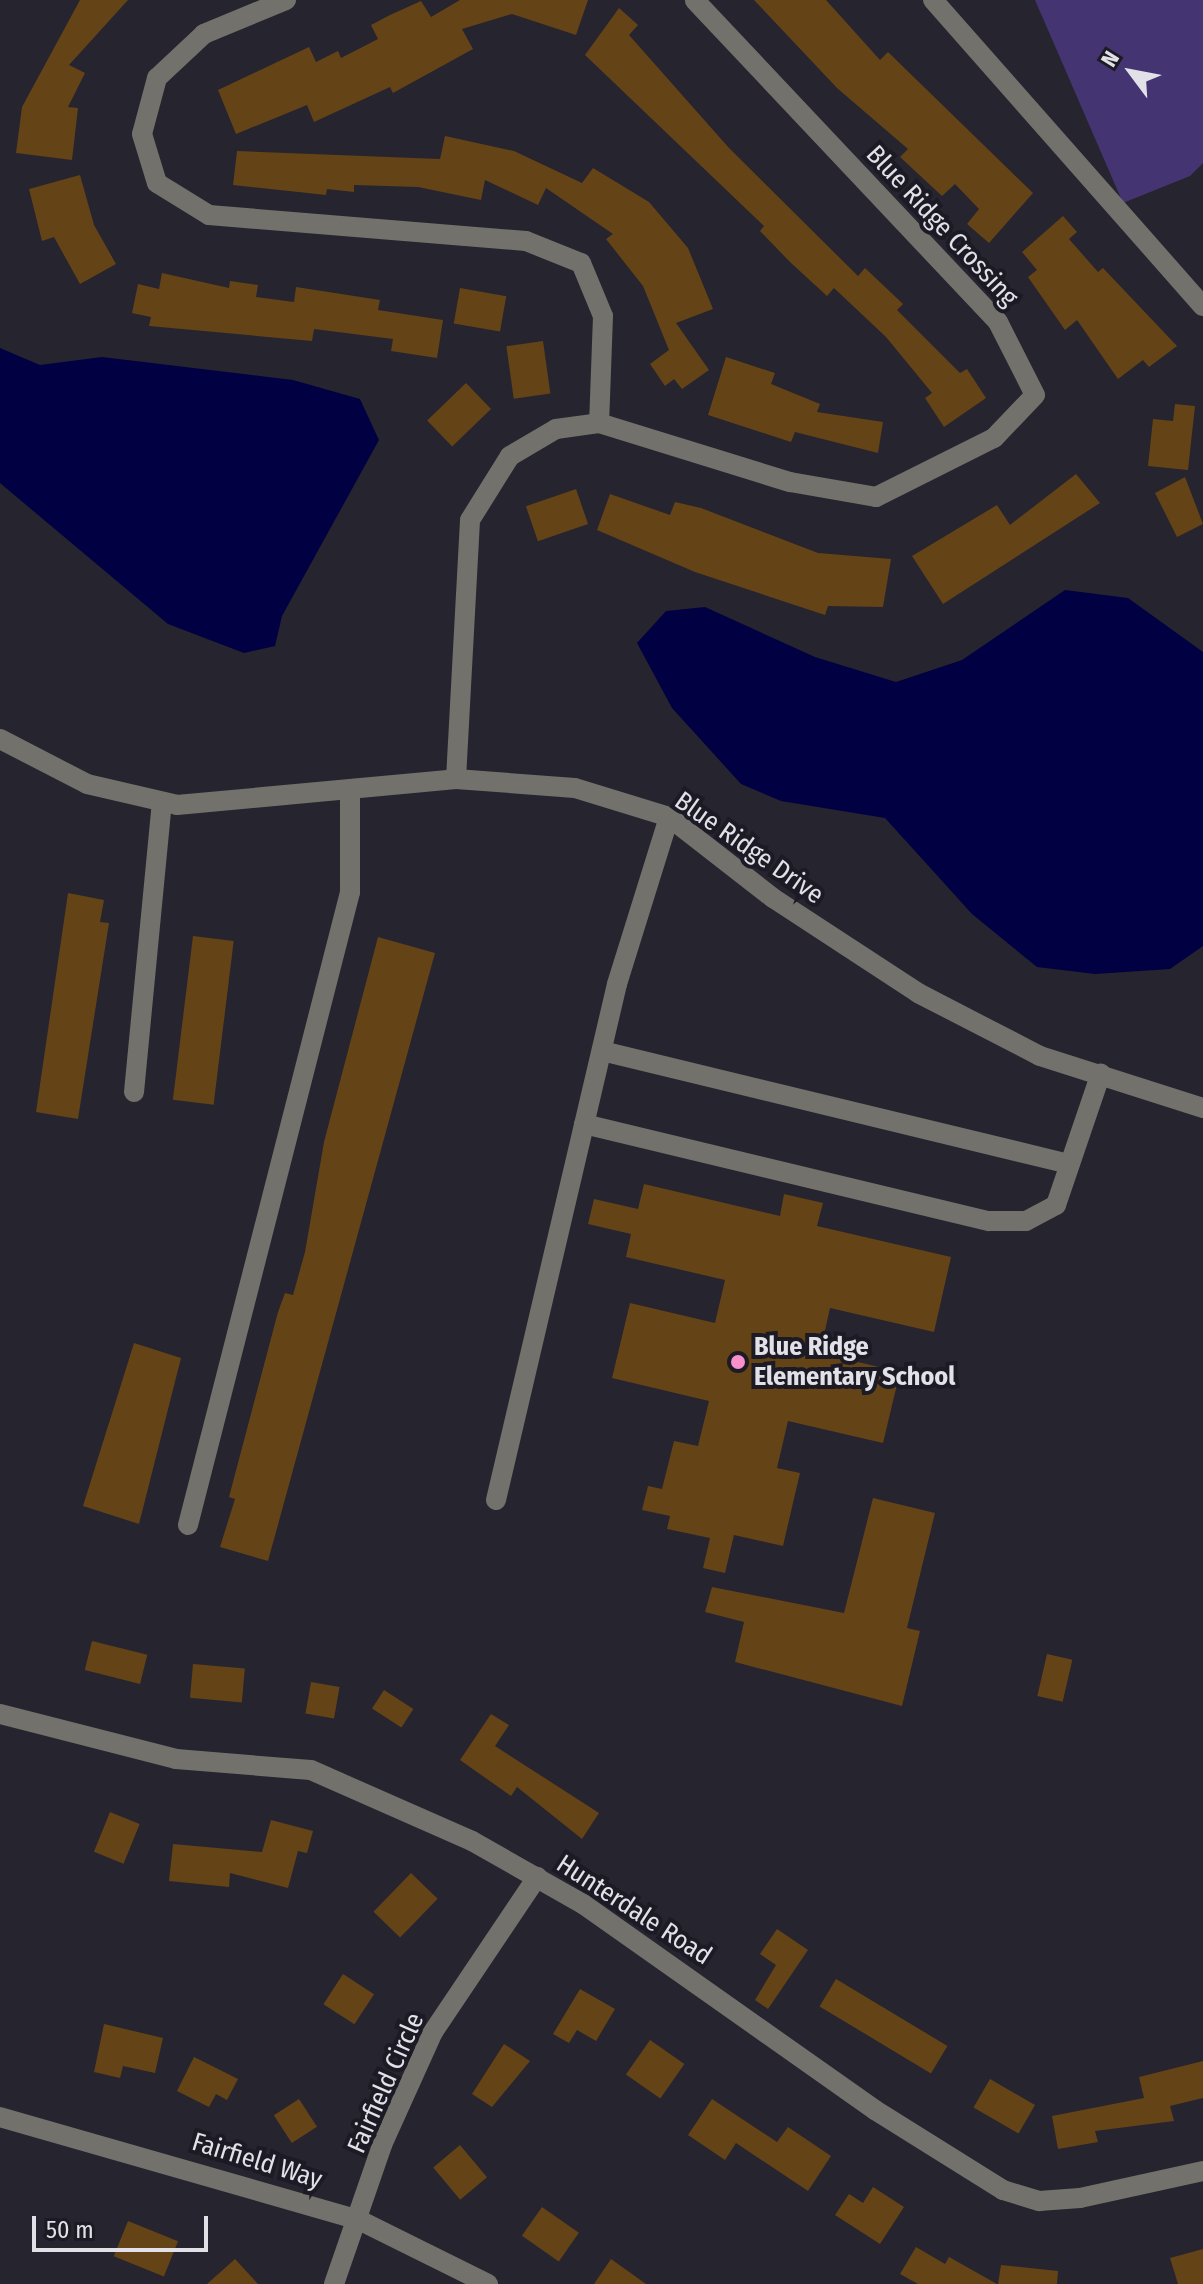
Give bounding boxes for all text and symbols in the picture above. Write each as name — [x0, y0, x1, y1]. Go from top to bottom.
north arrow — [1091, 32, 1171, 112]
text: N — [1095, 46, 1125, 72]
street label: Blue Ridge Crossing — [860, 139, 1024, 313]
street label: Blue Ridge Drive — [669, 785, 829, 911]
place label: Blue Ridge Elementary School — [754, 1331, 955, 1392]
marker: Blue Ridge Elementary School — [729, 1353, 747, 1371]
street label: Hunterdale Road — [551, 1848, 717, 1972]
street label: Fairfield Circle — [341, 2008, 431, 2158]
street label: Fairfield Way — [188, 2126, 326, 2196]
scale bar — [36, 2200, 212, 2250]
text: 50 m — [46, 2216, 94, 2244]

